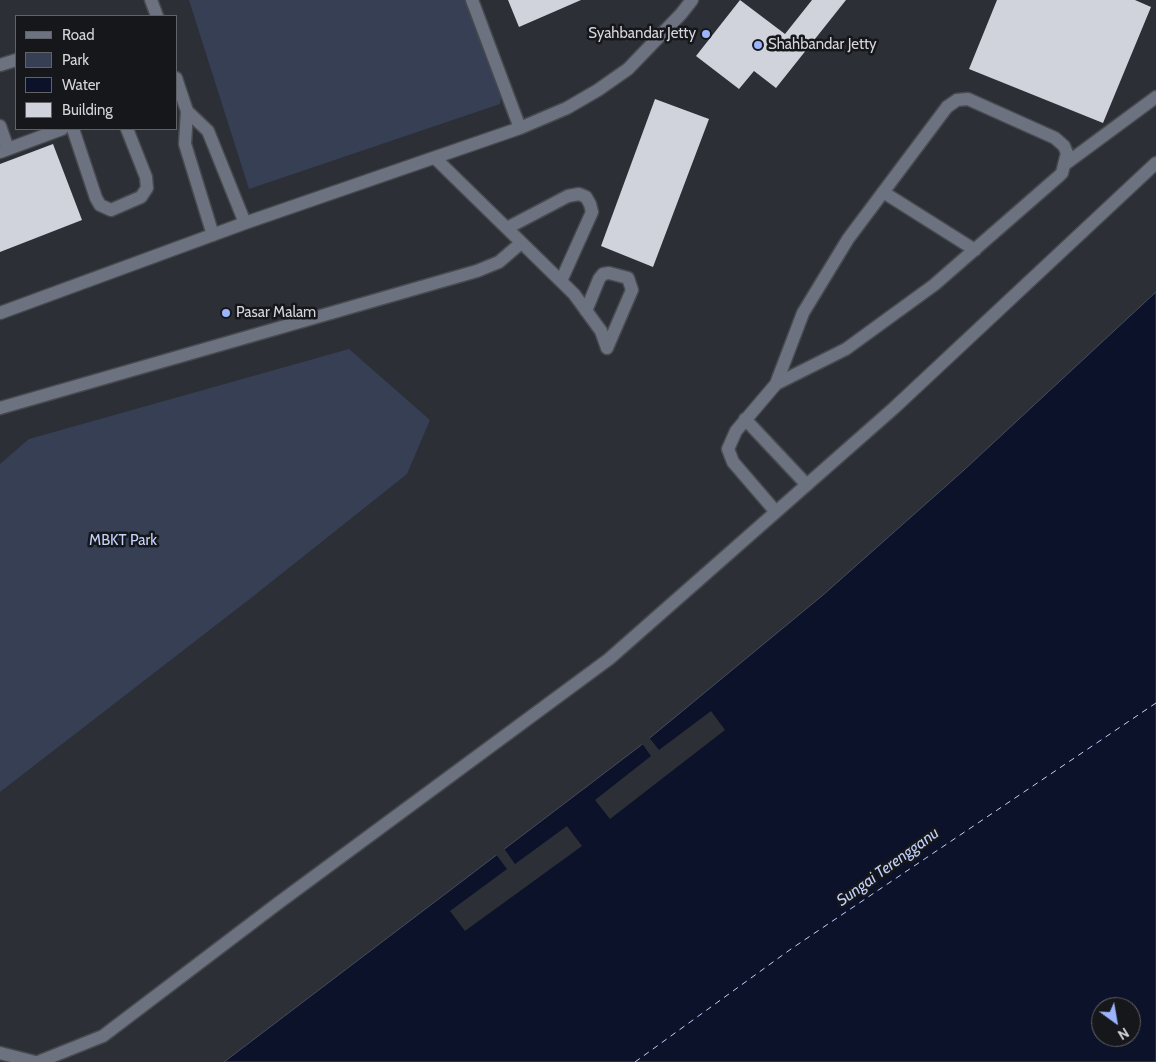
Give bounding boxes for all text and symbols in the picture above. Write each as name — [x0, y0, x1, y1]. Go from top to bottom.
legend — [15, 15, 178, 130]
place label: Syahbandar Jetty — [588, 25, 696, 43]
text: Road — [62, 26, 95, 44]
marker: Syahbandar Jetty — [700, 28, 712, 40]
place label: Shahbandar Jetty — [768, 36, 877, 54]
marker: Shahbandar Jetty — [752, 39, 764, 51]
text: Park — [62, 51, 89, 69]
text: Water — [62, 76, 100, 94]
text: Building — [62, 101, 113, 119]
place label: Pasar Malam — [236, 304, 316, 322]
marker: Pasar Malam — [220, 307, 232, 319]
park label: MBKT Park — [89, 532, 157, 550]
water label: Sungai Terengganu — [833, 823, 943, 911]
north arrow — [1091, 997, 1141, 1047]
text: N — [1114, 1024, 1132, 1044]

